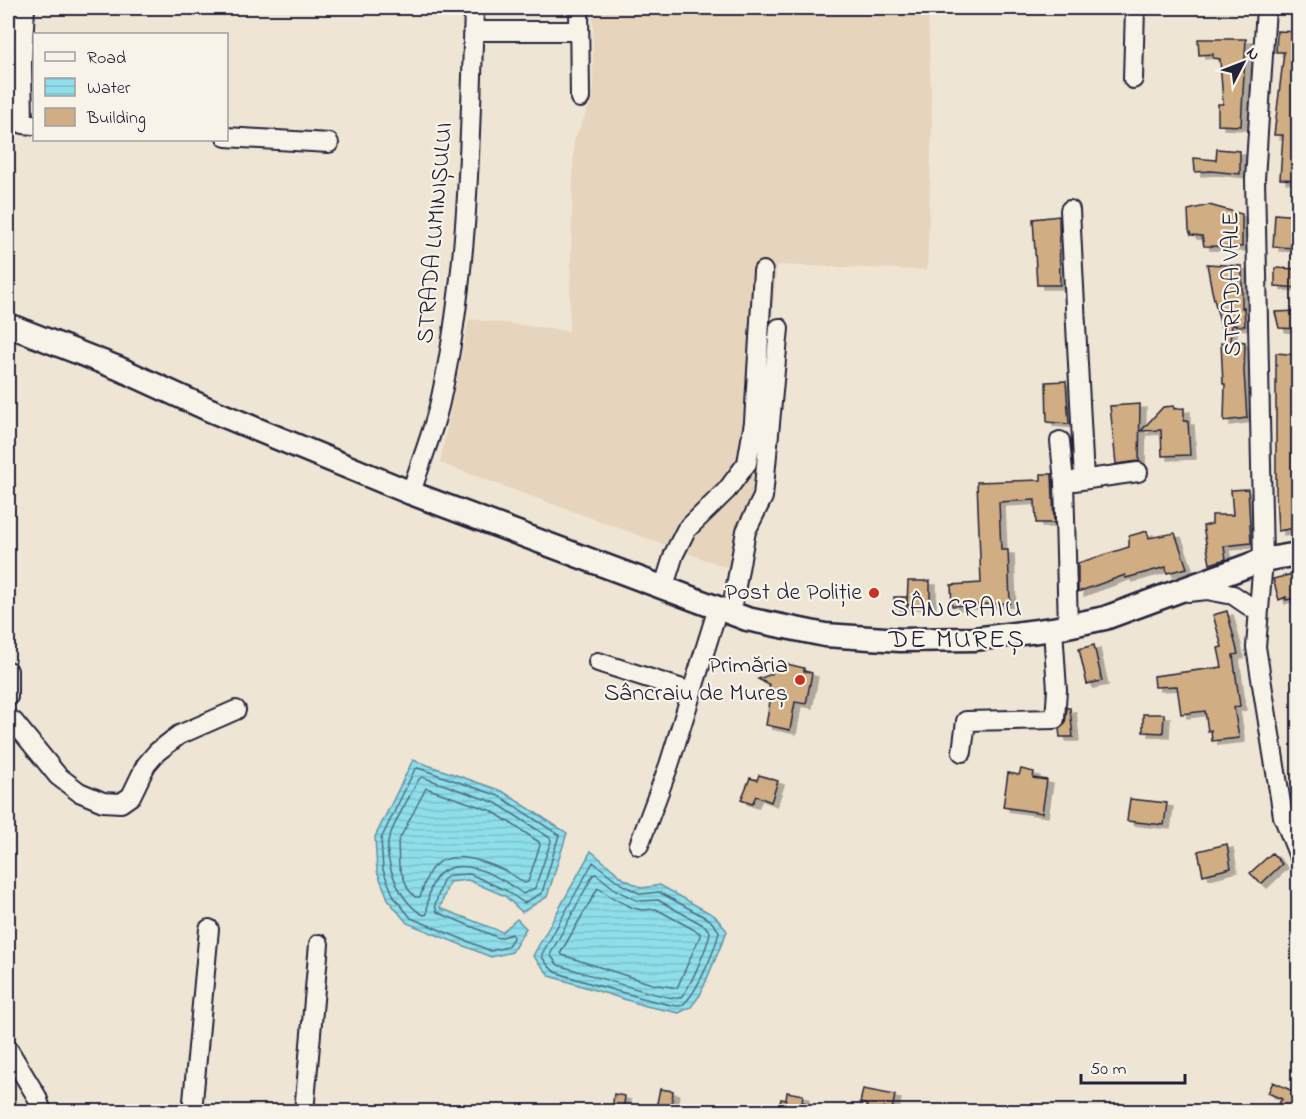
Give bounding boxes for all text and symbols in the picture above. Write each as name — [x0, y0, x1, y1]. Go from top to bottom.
legend — [33, 33, 228, 141]
north arrow — [1213, 33, 1273, 93]
text: N — [1240, 42, 1265, 66]
text: Road — [87, 46, 126, 72]
text: Water — [87, 76, 131, 102]
text: Building — [86, 106, 146, 133]
street label: STRADA LUMINIȘULUI — [409, 121, 463, 345]
street label: STRADA VALE — [1214, 211, 1252, 357]
place label: Post de Poliție — [725, 576, 862, 611]
marker: Post de Poliție — [867, 586, 881, 600]
district label: SÂNCRAIU DE MUREȘ — [887, 590, 1026, 660]
place label: Primăria Sâncraiu de Mureș — [604, 649, 788, 712]
marker: Primăria Sâncraiu de Mureș — [793, 673, 807, 687]
scale bar — [1081, 1047, 1184, 1085]
text: 50 m — [1090, 1057, 1127, 1083]

